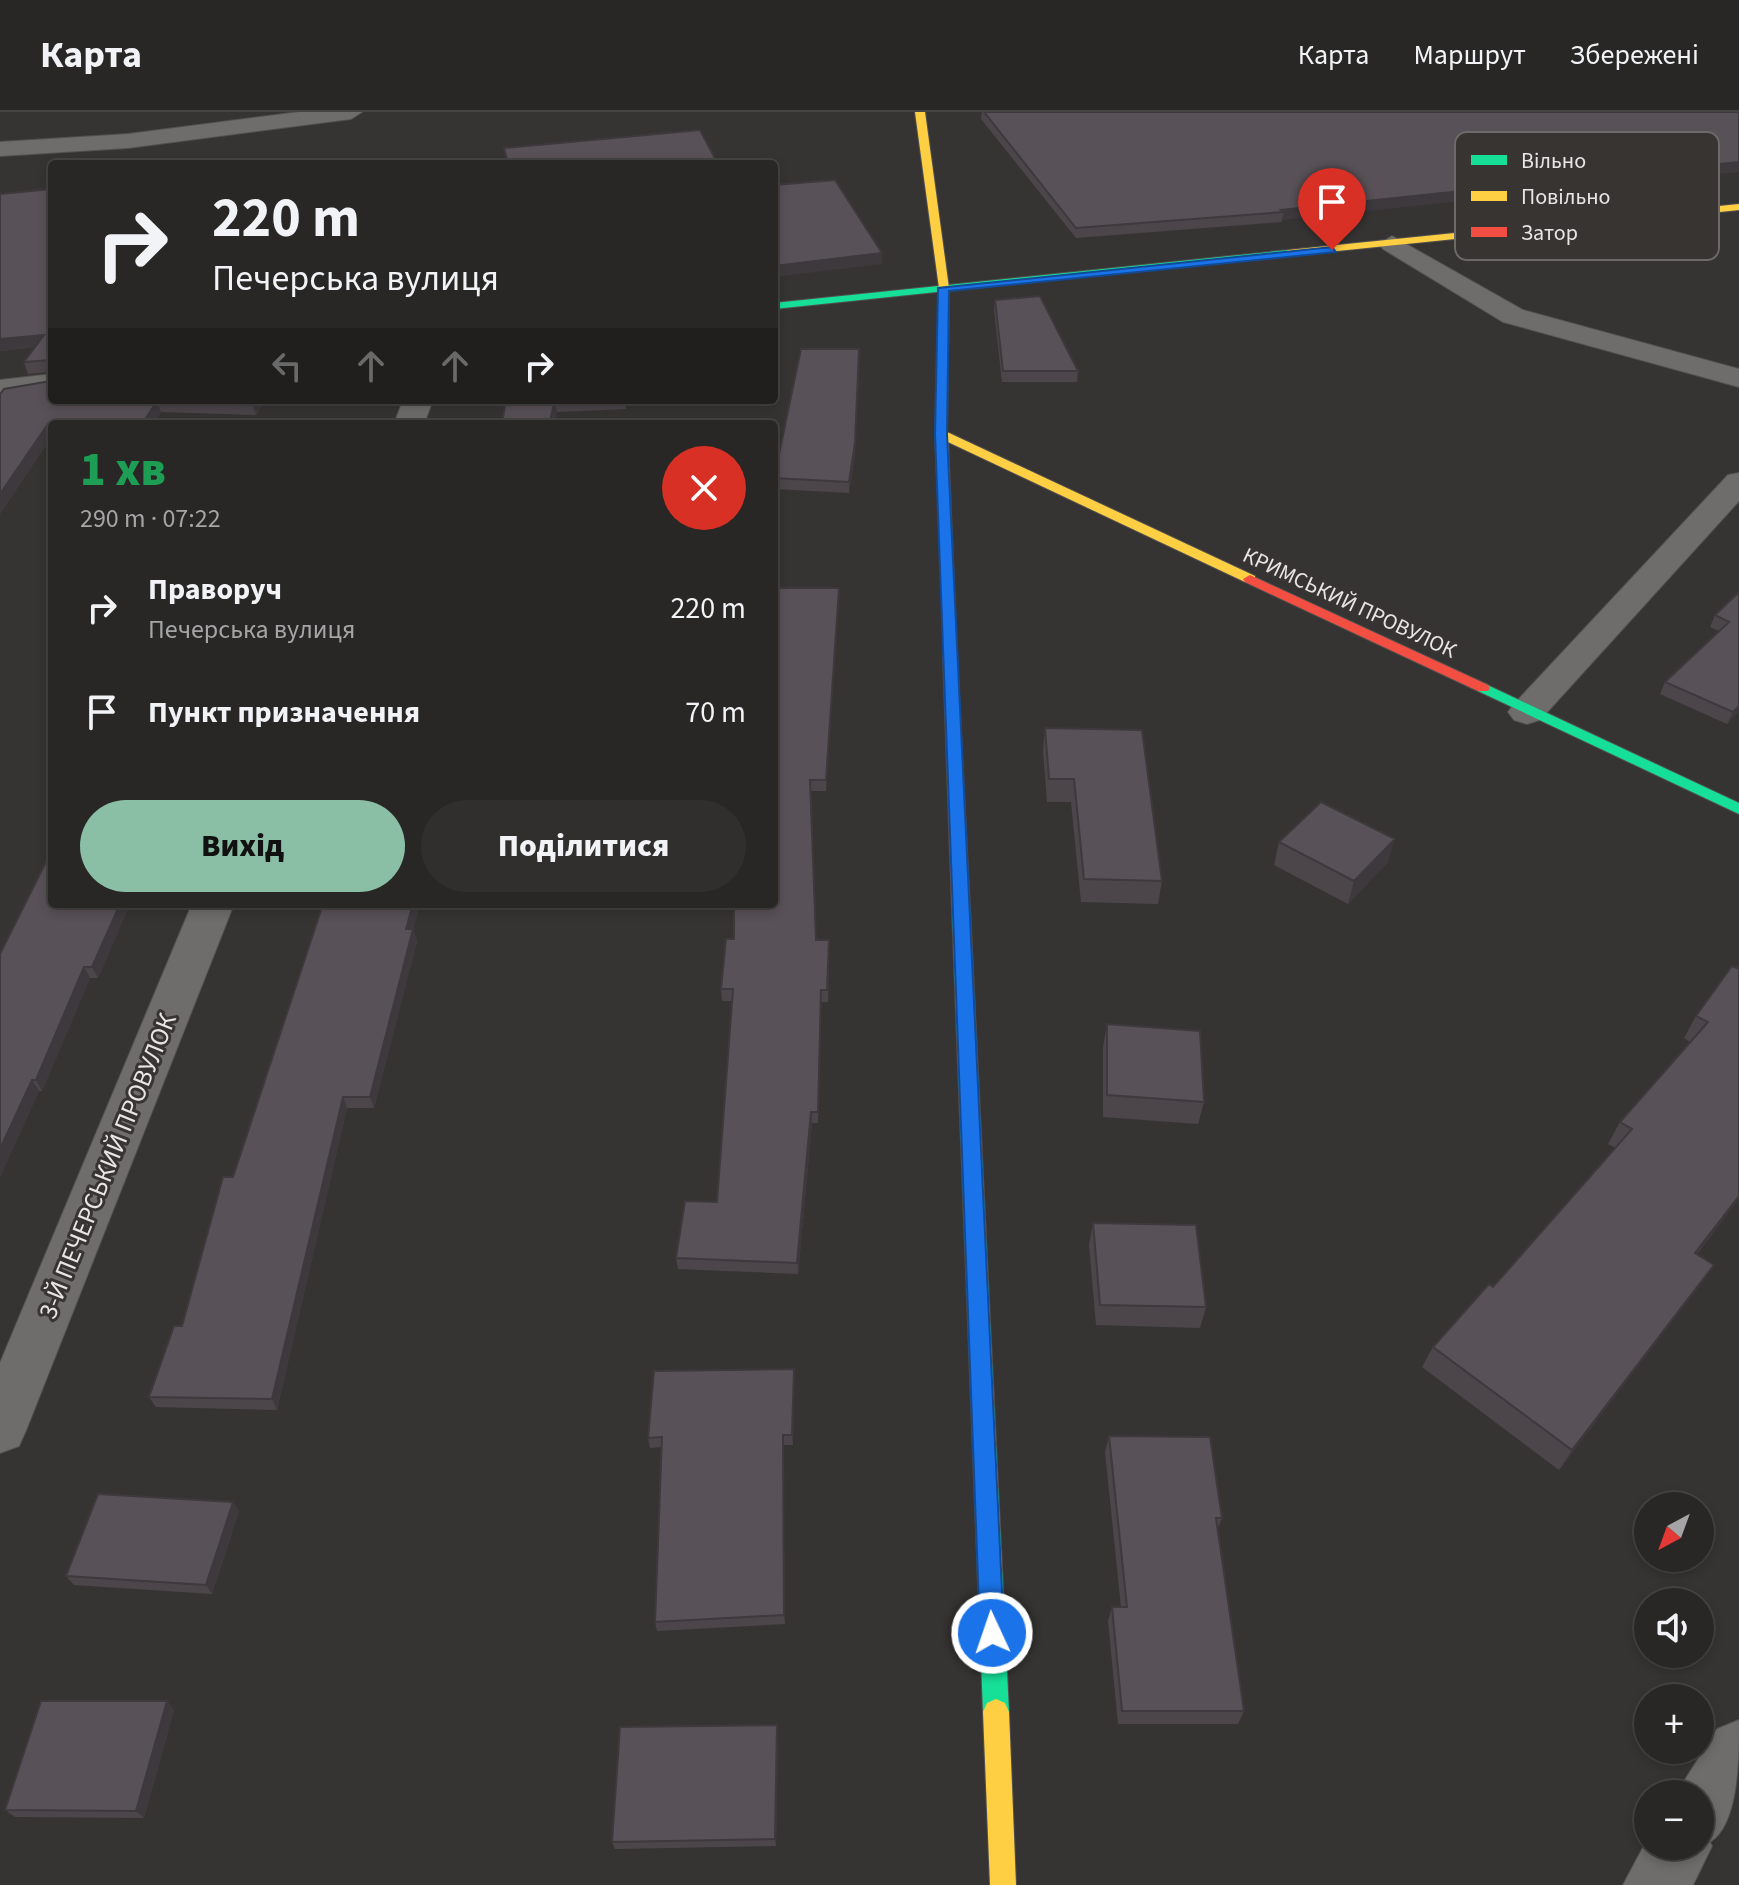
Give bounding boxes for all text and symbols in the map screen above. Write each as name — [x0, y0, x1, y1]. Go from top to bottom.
text: Карта — [40, 28, 142, 82]
text: Карта — [1298, 35, 1369, 75]
text: Маршрут — [1413, 35, 1526, 75]
text: Збережені — [1570, 35, 1699, 75]
legend — [1455, 132, 1719, 260]
text: Вільно — [1521, 145, 1586, 177]
pin — [1298, 168, 1366, 250]
text: 220 m — [212, 179, 360, 258]
icon: arrive — [1310, 180, 1354, 224]
text: Повільно — [1521, 181, 1610, 213]
icon: right — [80, 192, 184, 296]
text: Затор — [1521, 217, 1578, 249]
text: Печерська вулиця — [212, 253, 499, 304]
icon: left — [265, 344, 309, 388]
icon: ahead — [349, 344, 393, 388]
icon: ahead — [433, 344, 477, 388]
icon: right — [517, 344, 561, 388]
text: 1 хв — [80, 436, 166, 504]
button: close — [662, 446, 746, 530]
text: 290 m · 07:22 — [80, 500, 221, 537]
street label: КРИМСЬКИЙ ПРОВУЛОК — [1238, 539, 1462, 667]
text: Праворуч — [148, 568, 282, 611]
icon: right — [80, 586, 124, 630]
text: 220 m — [670, 587, 746, 630]
text: Печерська вулиця — [148, 611, 355, 648]
icon: arrive — [80, 690, 124, 734]
text: Пункт призначення — [148, 691, 420, 734]
text: 70 m — [685, 691, 746, 734]
button: Вихід — [80, 800, 405, 892]
button: Поділитися — [421, 800, 746, 892]
street label: 3-Й ПЕЧЕРСЬКИЙ ПРОВУЛОК — [29, 1008, 186, 1324]
north arrow — [1634, 1492, 1714, 1572]
map controls — [1634, 1492, 1714, 1860]
button: sound — [1634, 1588, 1714, 1668]
position arrow — [950, 1591, 1034, 1675]
button: + — [1634, 1684, 1714, 1764]
button: − — [1634, 1780, 1714, 1860]

